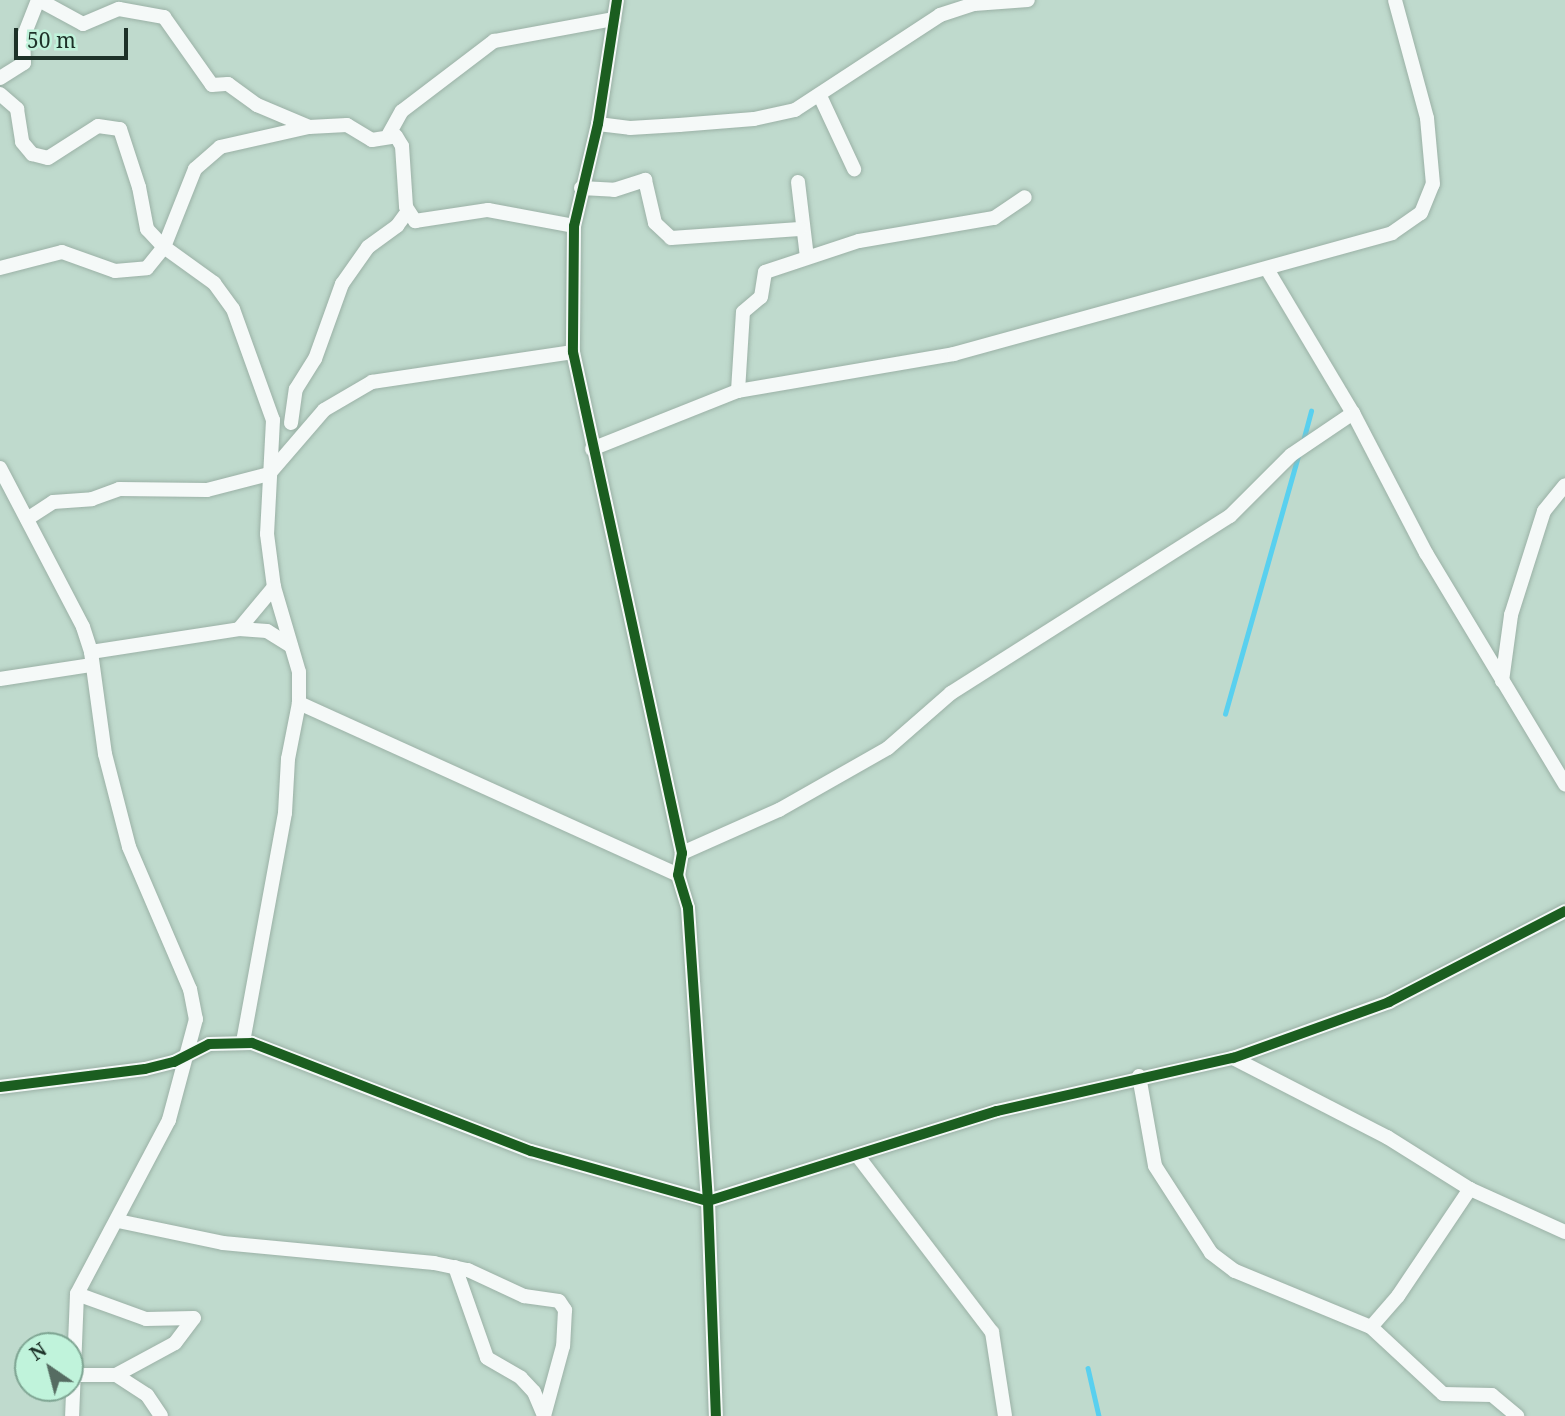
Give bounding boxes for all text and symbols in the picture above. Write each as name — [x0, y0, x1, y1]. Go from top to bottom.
scale bar — [18, 14, 131, 58]
text: 50 m — [27, 26, 76, 54]
north arrow — [14, 1332, 84, 1402]
text: N — [25, 1336, 52, 1366]

